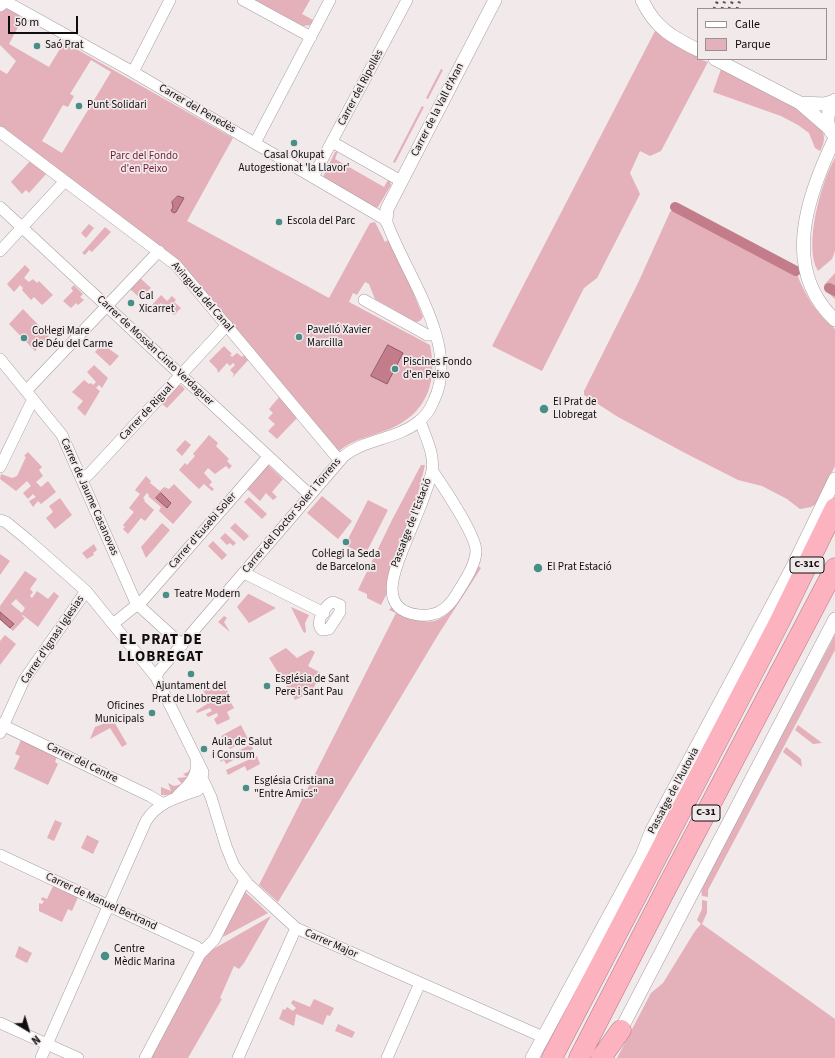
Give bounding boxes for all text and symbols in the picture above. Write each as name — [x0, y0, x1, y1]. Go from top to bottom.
scale bar — [10, 8, 80, 34]
legend — [697, 8, 827, 60]
text: 50 m — [15, 14, 39, 31]
text: Calle — [735, 16, 760, 33]
text: Parque — [735, 36, 771, 53]
place label: Saó Prat — [45, 39, 83, 53]
marker: Saó Prat — [32, 41, 42, 51]
street label: Carrer del Ripollès — [335, 48, 387, 128]
street label: Carrer de la Vall d'Aran — [409, 61, 467, 159]
street label: Carrer del Penedès — [156, 82, 238, 136]
place label: Punt Solidari — [87, 99, 147, 113]
marker: Punt Solidari — [74, 101, 84, 111]
marker: Casal Okupat Autogestionat 'la Llavor' — [289, 138, 299, 148]
place label: Casal Okupat Autogestionat 'la Llavor' — [239, 149, 349, 175]
park label: Parc del Fondo d'en Peixo — [110, 150, 178, 176]
place label: Escola del Parc — [287, 215, 355, 229]
marker: Escola del Parc — [274, 217, 284, 227]
street label: Avinguda del Canal — [168, 260, 236, 334]
place label: Cal Xicarret — [139, 290, 174, 316]
street label: Carrer de Mossèn Cinto Verdaguer — [94, 293, 216, 409]
marker: Cal Xicarret — [126, 298, 136, 308]
place label: Pavelló Xavier Marcilla — [307, 324, 371, 350]
place label: Col·legi Mare de Déu del Carme — [32, 325, 113, 351]
marker: Pavelló Xavier Marcilla — [294, 332, 304, 342]
marker: Col·legi Mare de Déu del Carme — [19, 333, 29, 343]
place label: Piscines Fondo d'en Peixo — [403, 356, 472, 382]
marker: Piscines Fondo d'en Peixo — [390, 364, 400, 374]
street label: Carrer de Rigual — [117, 381, 177, 443]
place label: El Prat de Llobregat — [553, 396, 597, 422]
marker: El Prat de Llobregat — [538, 403, 550, 415]
street label: Carrer de Jaume Casanovas — [57, 436, 121, 558]
street label: Carrer del Doctor Soler i Torrens — [240, 456, 344, 576]
street label: Passatge de l'Estació — [389, 476, 435, 570]
street label: Carrer d'Eusebi Soler — [166, 490, 240, 572]
marker: Col·legi la Seda de Barcelona — [341, 537, 351, 547]
place label: Col·legi la Seda de Barcelona — [312, 548, 380, 574]
road number: C-31C — [790, 557, 824, 573]
place label: El Prat Estació — [547, 561, 612, 575]
marker: El Prat Estació — [532, 562, 544, 574]
place label: Teatre Modern — [174, 588, 240, 602]
marker: Teatre Modern — [161, 590, 171, 600]
street label: Carrer d'Ignasi Iglesias — [19, 593, 87, 687]
district label: EL PRAT DE LLOBREGAT — [118, 632, 204, 667]
marker: Ajuntament del Prat de Llobregat — [186, 669, 196, 679]
place label: Església de Sant Pere i Sant Pau — [275, 673, 349, 699]
place label: Ajuntament del Prat de Llobregat — [152, 680, 230, 706]
marker: Església de Sant Pere i Sant Pau — [262, 681, 272, 691]
place label: Oficines Municipals — [95, 700, 144, 726]
marker: Oficines Municipals — [147, 708, 157, 718]
place label: Aula de Salut i Consum — [212, 736, 272, 762]
street label: Carrer del Centre — [44, 740, 120, 786]
marker: Aula de Salut i Consum — [199, 744, 209, 754]
street label: Passatge de l'Autovia — [646, 746, 702, 836]
place label: Església Cristiana "Entre Amics" — [254, 775, 334, 801]
marker: Església Cristiana "Entre Amics" — [241, 783, 251, 793]
road number: C-31 — [692, 805, 720, 821]
street label: Carrer de Manuel Bertrand — [43, 870, 159, 934]
street label: Carrer Major — [302, 926, 360, 962]
place label: Centre Mèdic Marina — [114, 943, 175, 969]
marker: Centre Mèdic Marina — [99, 950, 111, 962]
north arrow — [8, 1010, 48, 1050]
text: N — [28, 1032, 43, 1048]

